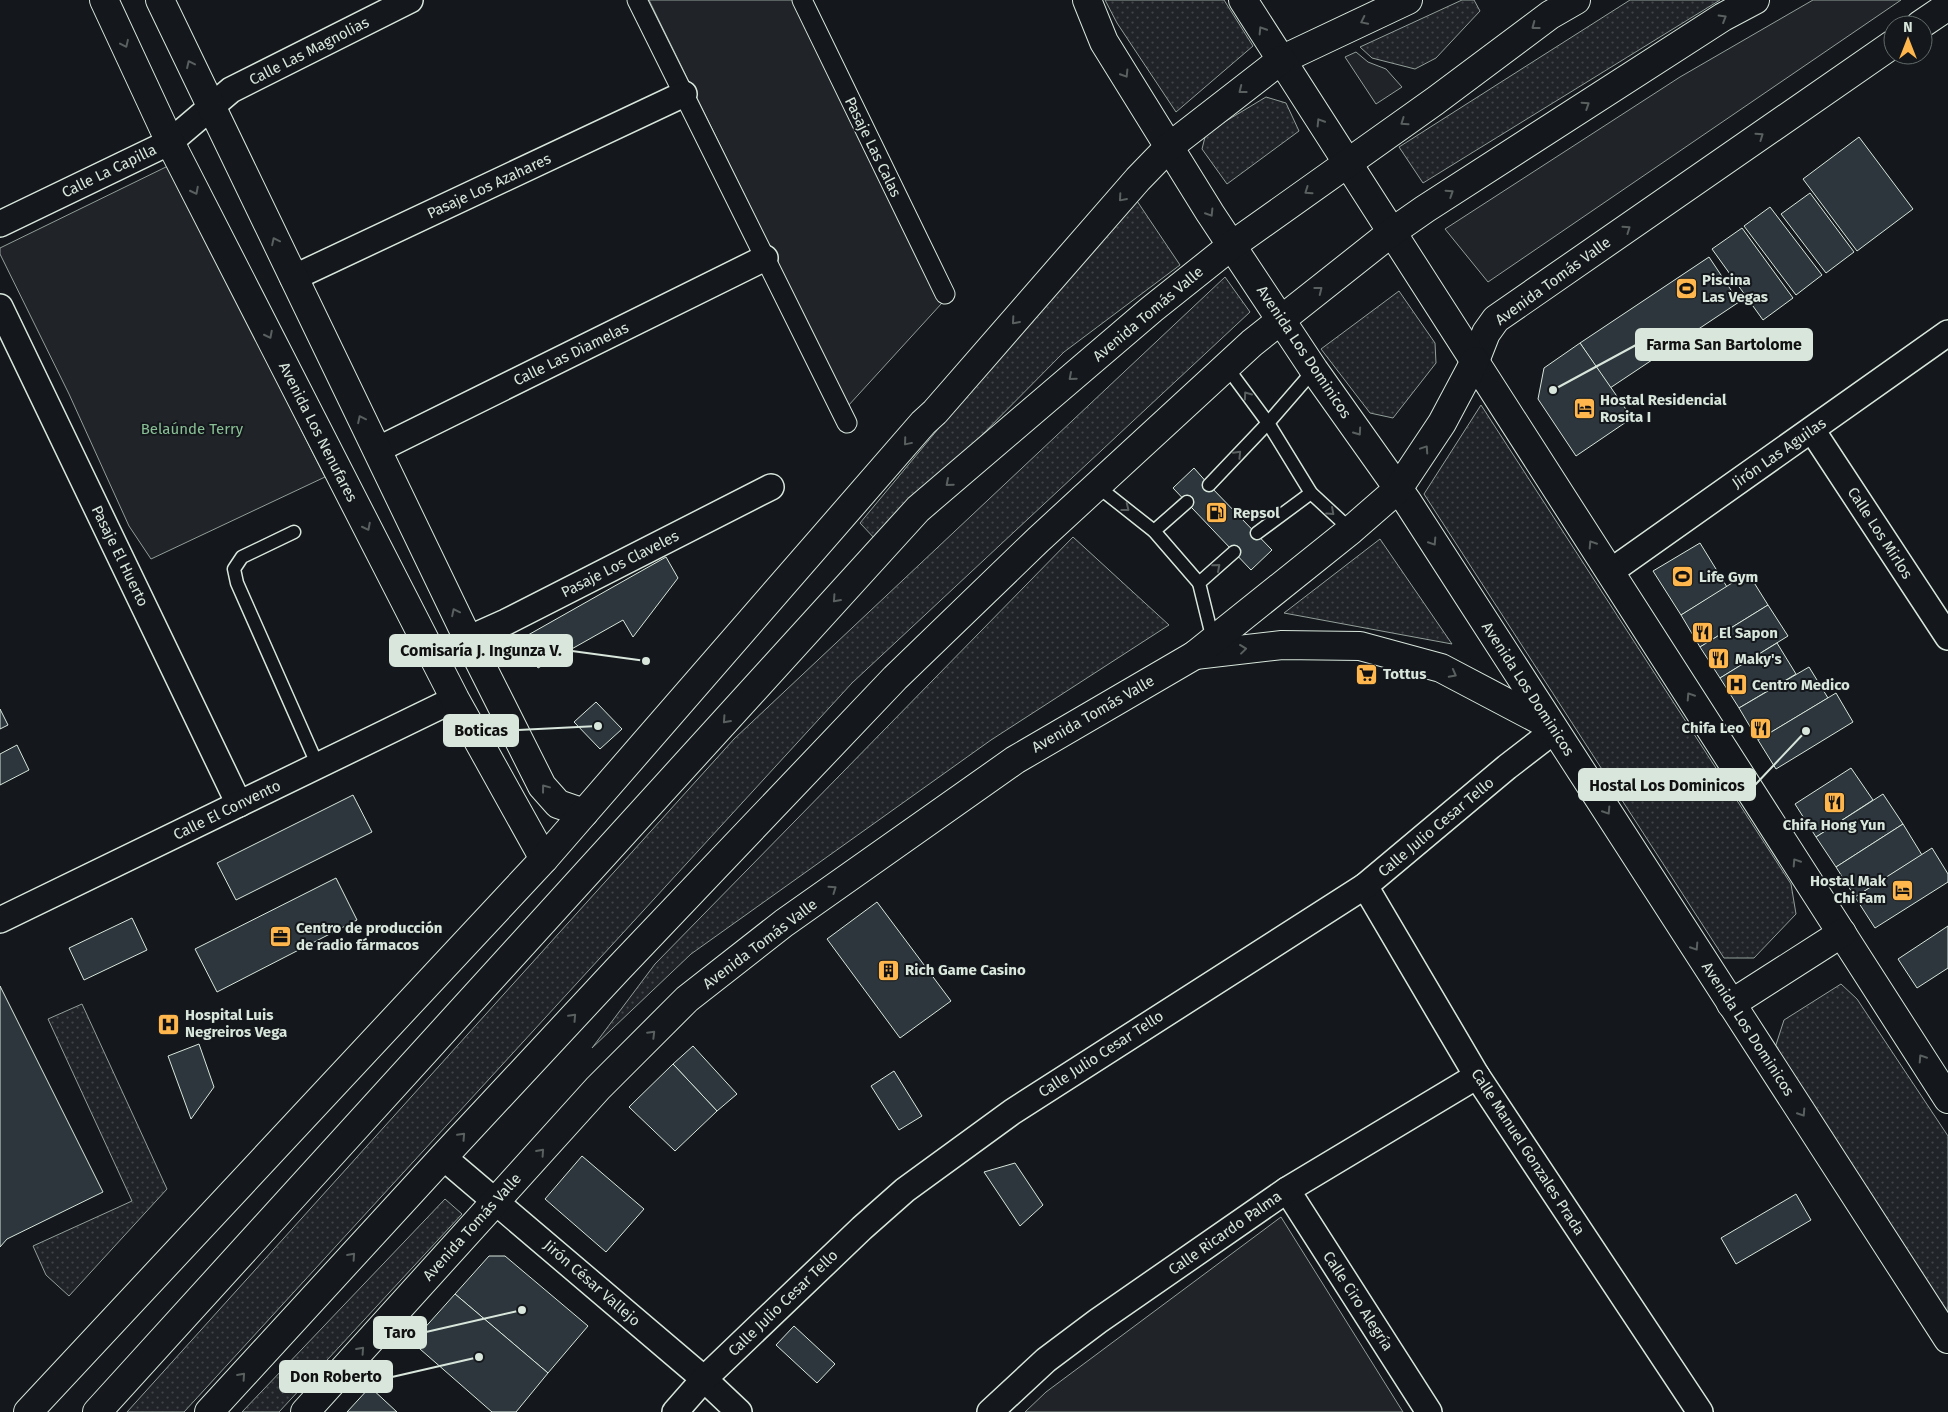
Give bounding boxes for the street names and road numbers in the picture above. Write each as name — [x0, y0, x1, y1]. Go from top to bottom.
street label: Calle Las Magnolias — [246, 13, 372, 89]
street label: Pasaje Las Calas — [841, 94, 905, 200]
street label: Calle La Capilla — [59, 140, 159, 202]
street label: Pasaje Los Azahares — [424, 149, 554, 223]
street label: Avenida Tomás Valle — [1492, 233, 1614, 329]
street label: Avenida Tomás Valle — [1089, 263, 1207, 365]
street label: Avenida Los Dominicos — [1253, 282, 1355, 422]
street label: Calle Las Diamelas — [510, 318, 632, 390]
street label: Avenida Los Nenufares — [275, 359, 361, 505]
street label: Jirón Las Aguilas — [1729, 414, 1829, 492]
street label: Calle Los Mirlos — [1844, 484, 1916, 582]
street label: Pasaje El Huerto — [88, 503, 152, 609]
street label: Pasaje Los Claveles — [558, 527, 682, 601]
street label: Avenida Los Dominicos — [1478, 619, 1578, 759]
street label: Avenida Tomás Valle — [1029, 672, 1157, 756]
street label: Calle Julio Cesar Tello — [1375, 773, 1497, 881]
street label: Calle El Convento — [170, 776, 284, 844]
street label: Avenida Tomás Valle — [699, 895, 821, 993]
street label: Avenida Los Dominicos — [1698, 959, 1798, 1099]
street label: Calle Julio Cesar Tello — [1035, 1007, 1167, 1101]
street label: Calle Manuel Gonzales Prada — [1467, 1065, 1589, 1239]
street label: Avenida Tomás Valle — [419, 1170, 525, 1284]
street label: Calle Ricardo Palma — [1165, 1187, 1285, 1279]
street label: Jirón César Vallejo — [540, 1236, 644, 1330]
street label: Calle Julio Cesar Tello — [724, 1246, 842, 1360]
street label: Calle Ciro Alegría — [1319, 1248, 1397, 1354]

